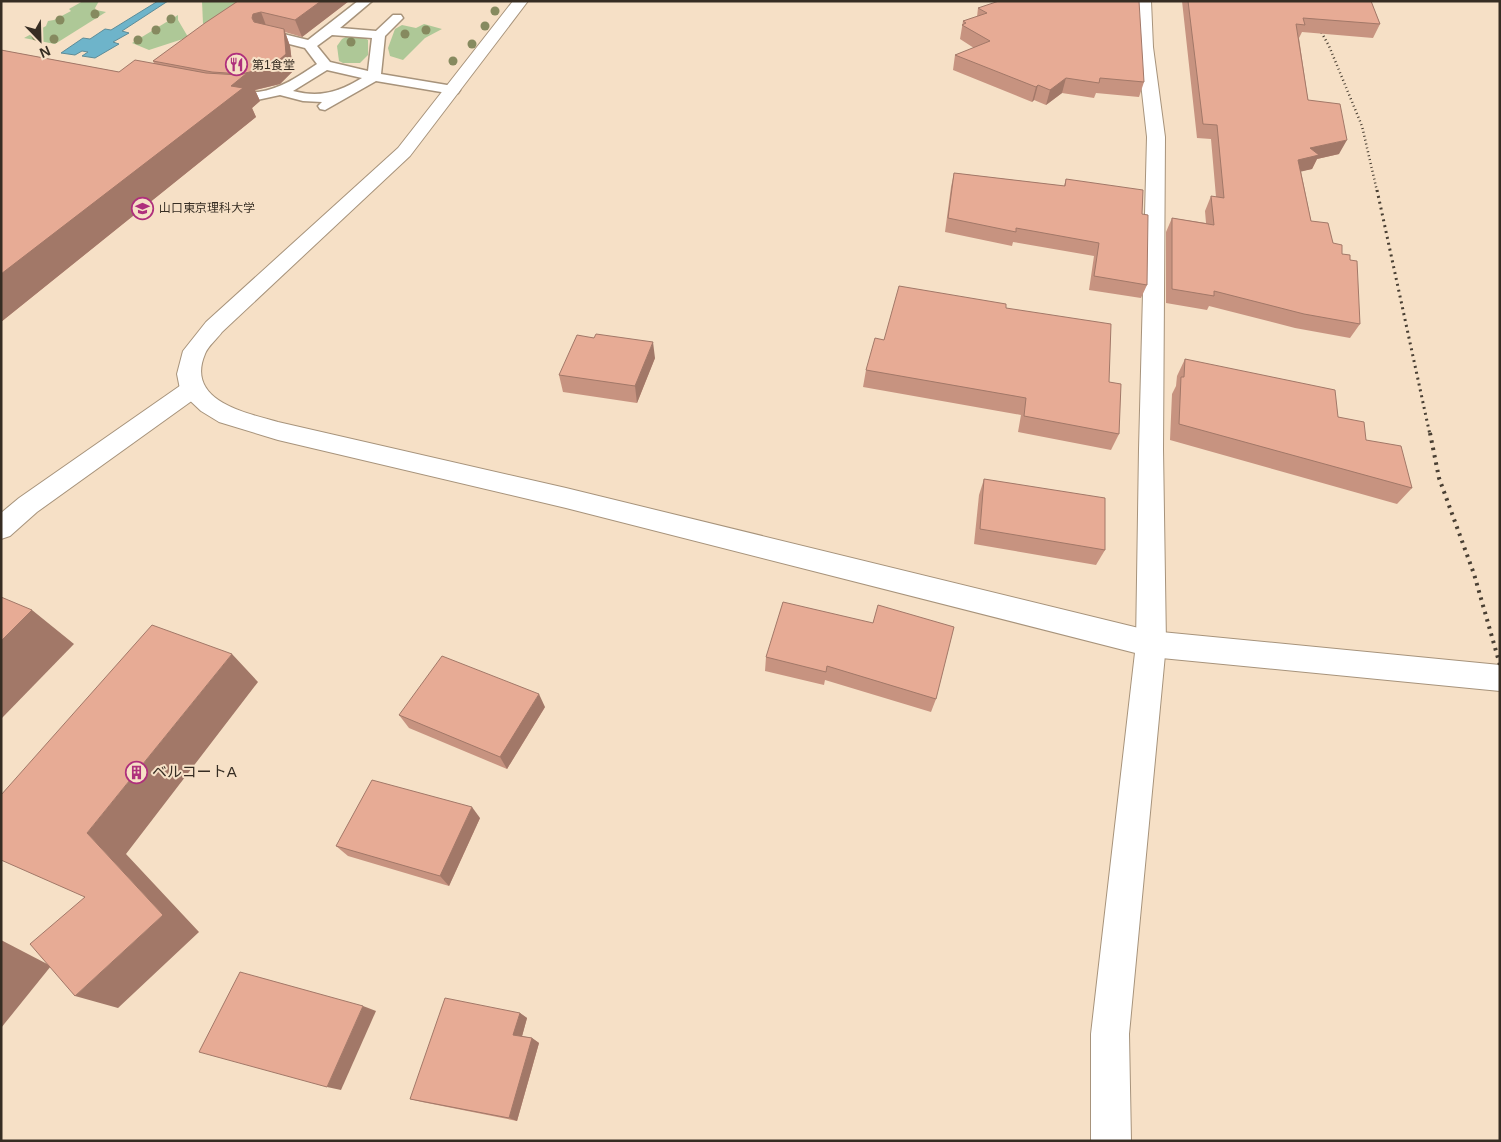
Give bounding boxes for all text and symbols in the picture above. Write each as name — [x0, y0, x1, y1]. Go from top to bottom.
north arrow — [15, 15, 65, 65]
text: N — [37, 43, 53, 61]
restaurant icon: 第1食堂 — [224, 53, 248, 77]
place label: 第1食堂 — [252, 58, 295, 72]
school or university icon: 山口東京理科大学 — [131, 196, 155, 220]
place label: 山口東京理科大学 — [159, 201, 255, 215]
building icon: ベルコートA — [124, 760, 148, 784]
place label: ベルコートA — [152, 763, 237, 780]

